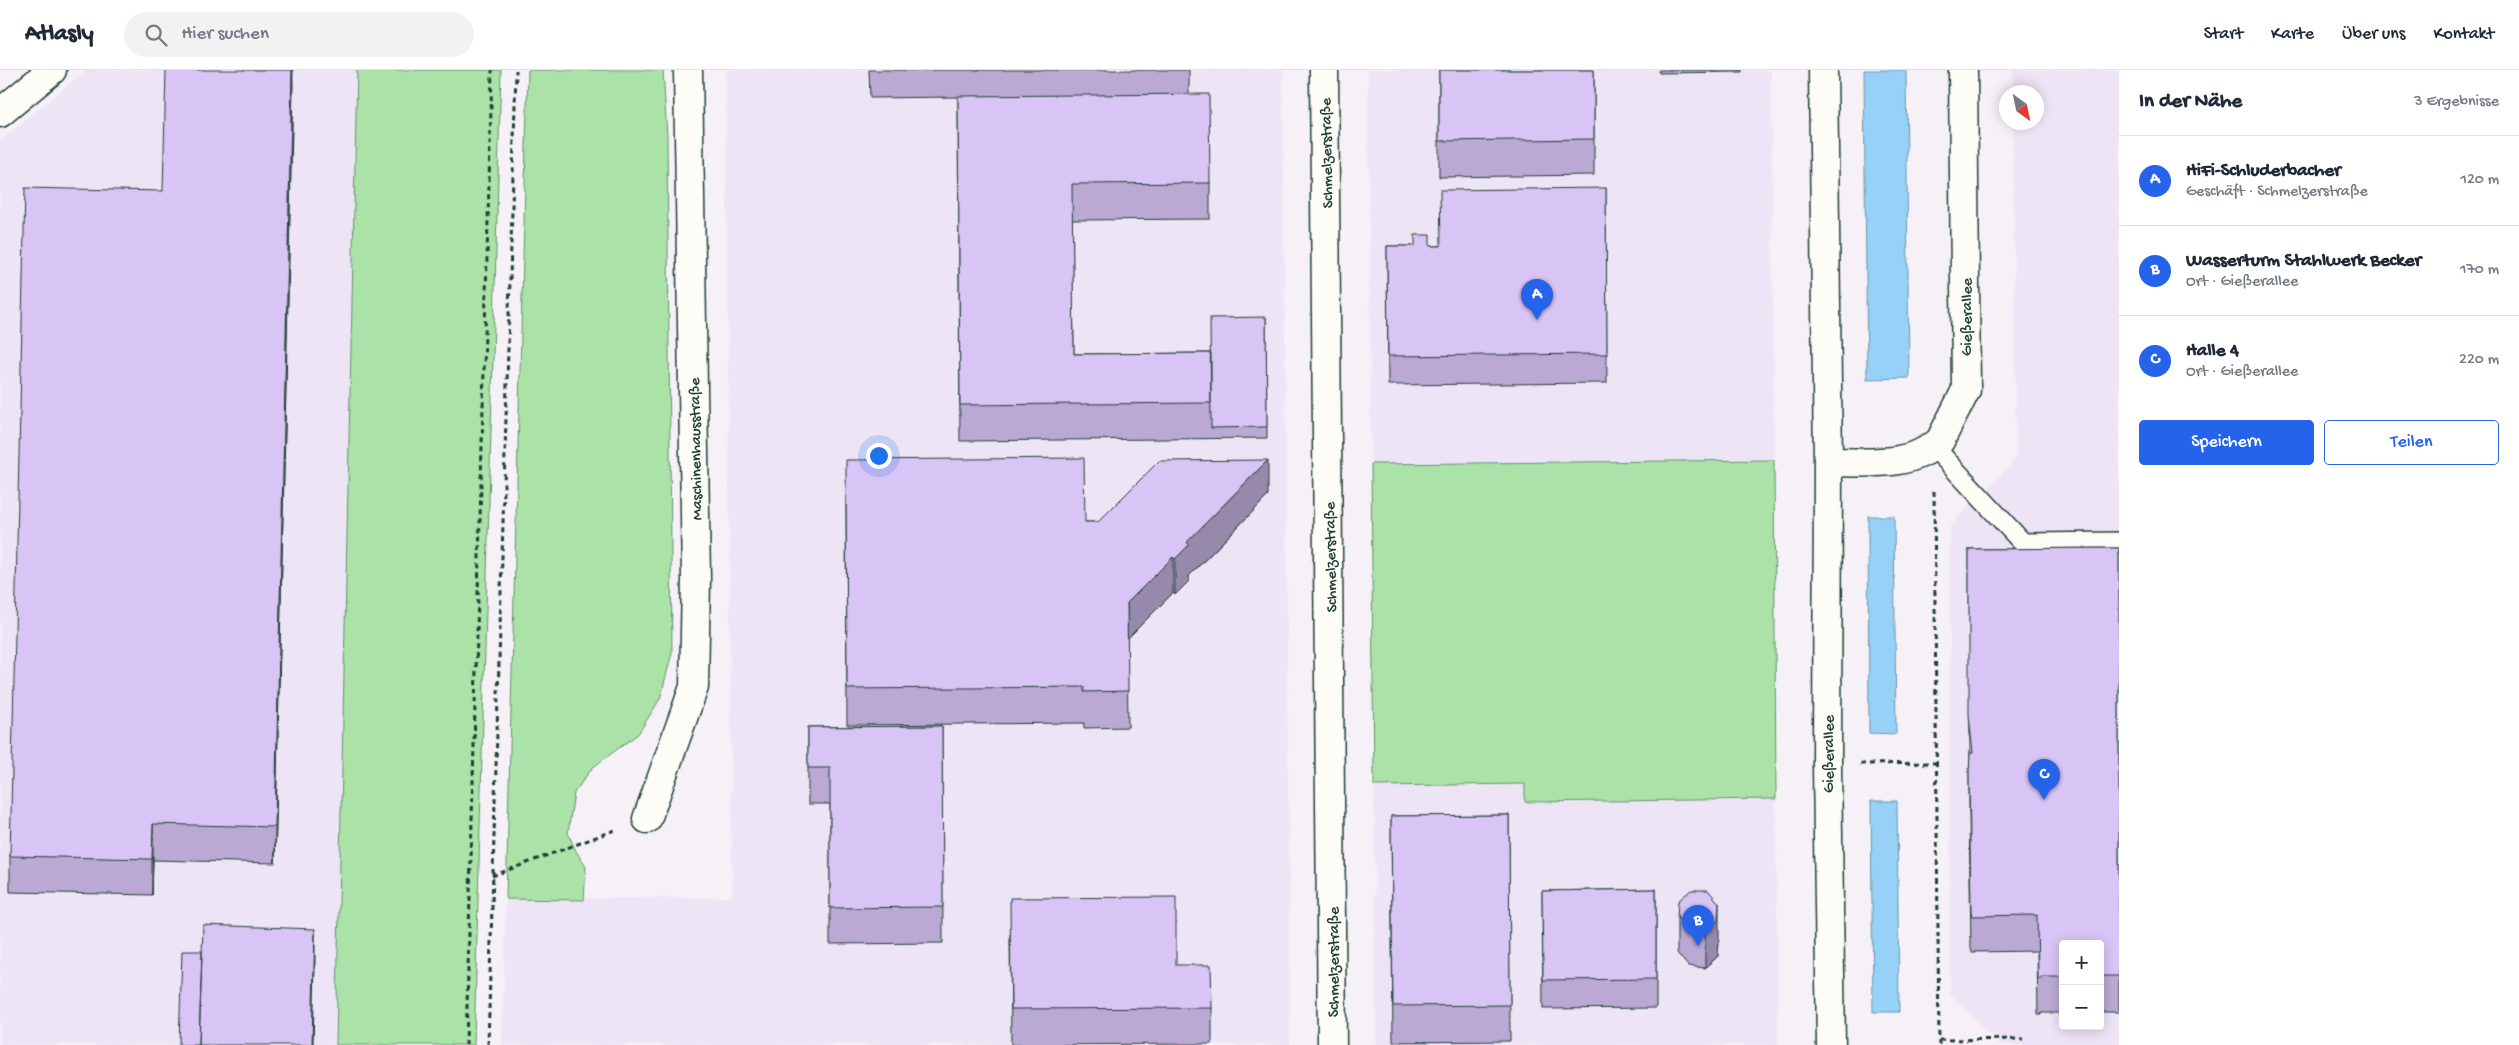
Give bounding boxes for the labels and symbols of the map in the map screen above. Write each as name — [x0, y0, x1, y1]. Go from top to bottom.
north arrow — [1999, 85, 2044, 130]
street label: Schmelzerstraße — [1318, 97, 1339, 208]
street label: Gießerallee — [1959, 277, 1978, 356]
pin: A — [1521, 279, 1553, 320]
street label: Maschinenhausstraße — [687, 377, 708, 520]
your location — [866, 443, 892, 469]
street label: Schmelzerstraße — [1322, 501, 1343, 612]
street label: Gießerallee — [1821, 714, 1840, 793]
pin: C — [2028, 759, 2060, 800]
pin: B — [1682, 905, 1714, 946]
street label: Schmelzerstraße — [1326, 906, 1345, 1017]

